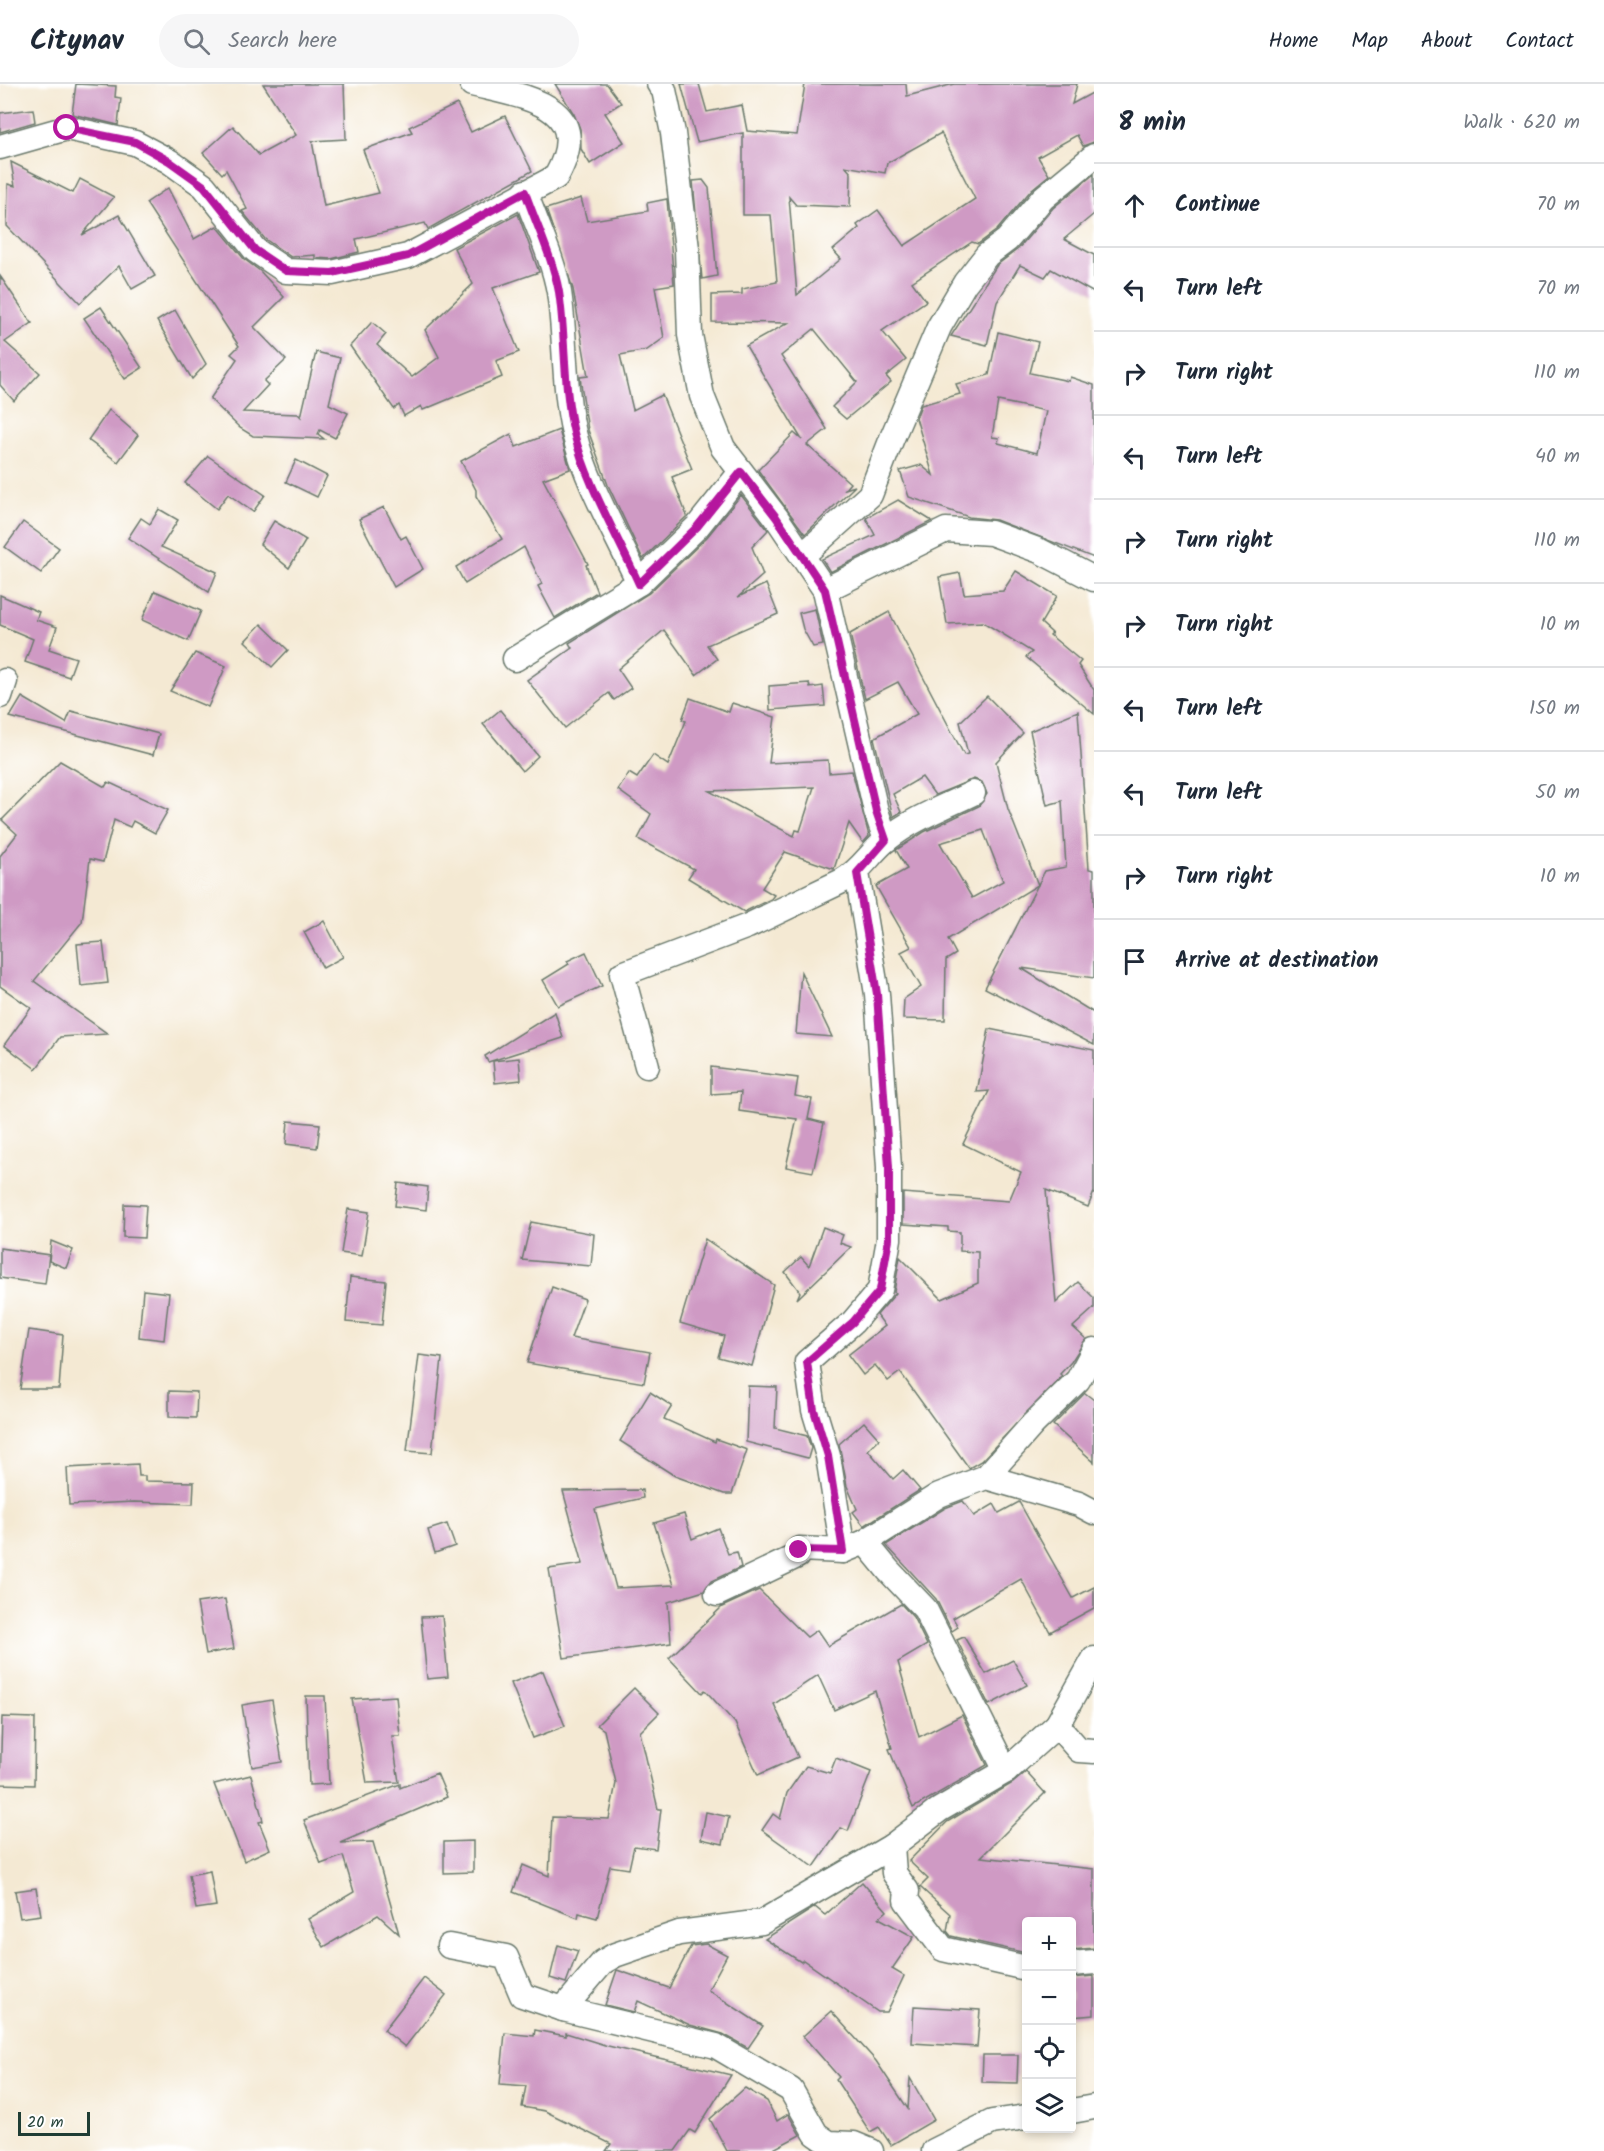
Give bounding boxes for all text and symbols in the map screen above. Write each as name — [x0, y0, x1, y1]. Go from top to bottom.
search box — [159, 14, 579, 68]
text: Citynav — [30, 19, 123, 64]
text: Search here — [228, 24, 337, 59]
icon: search — [180, 25, 213, 58]
text: Home — [1269, 25, 1318, 58]
text: Map — [1351, 25, 1388, 58]
text: About — [1421, 25, 1472, 58]
text: Contact — [1505, 25, 1574, 58]
text: 8 min — [1118, 102, 1186, 144]
text: Walk · 620 m — [1463, 107, 1580, 139]
route start — [53, 114, 79, 140]
text: Continue — [1175, 188, 1260, 223]
icon: ahead — [1118, 189, 1151, 222]
text: 70 m — [1537, 189, 1580, 221]
text: Turn left — [1175, 272, 1262, 307]
icon: left — [1118, 273, 1151, 306]
text: 70 m — [1537, 273, 1580, 305]
text: Turn right — [1175, 356, 1273, 391]
icon: right — [1118, 357, 1151, 390]
text: 110 m — [1534, 357, 1580, 389]
text: Turn left — [1175, 440, 1262, 475]
icon: left — [1118, 441, 1151, 474]
text: 40 m — [1535, 441, 1580, 473]
text: Turn right — [1175, 524, 1273, 559]
icon: right — [1118, 525, 1151, 558]
text: 110 m — [1534, 525, 1580, 557]
text: Turn right — [1175, 608, 1273, 643]
icon: right — [1118, 609, 1151, 642]
text: 10 m — [1540, 609, 1580, 641]
text: Turn left — [1175, 692, 1262, 727]
icon: left — [1118, 693, 1151, 726]
text: 150 m — [1529, 693, 1580, 725]
text: Turn left — [1175, 776, 1262, 811]
icon: left — [1118, 777, 1151, 810]
text: 50 m — [1535, 777, 1580, 809]
text: Turn right — [1175, 860, 1273, 895]
icon: right — [1118, 861, 1151, 894]
text: 10 m — [1540, 861, 1580, 893]
text: Arrive at destination — [1175, 944, 1378, 979]
icon: arrive — [1118, 945, 1151, 978]
route end — [785, 1536, 811, 1562]
map controls — [1022, 1917, 1076, 2133]
button: + — [1022, 1917, 1076, 1971]
button: − — [1022, 1971, 1076, 2025]
button: locate — [1022, 2025, 1076, 2079]
button: layers — [1022, 2079, 1076, 2133]
scale bar — [18, 2109, 90, 2136]
text: 20 m — [27, 2110, 63, 2135]

